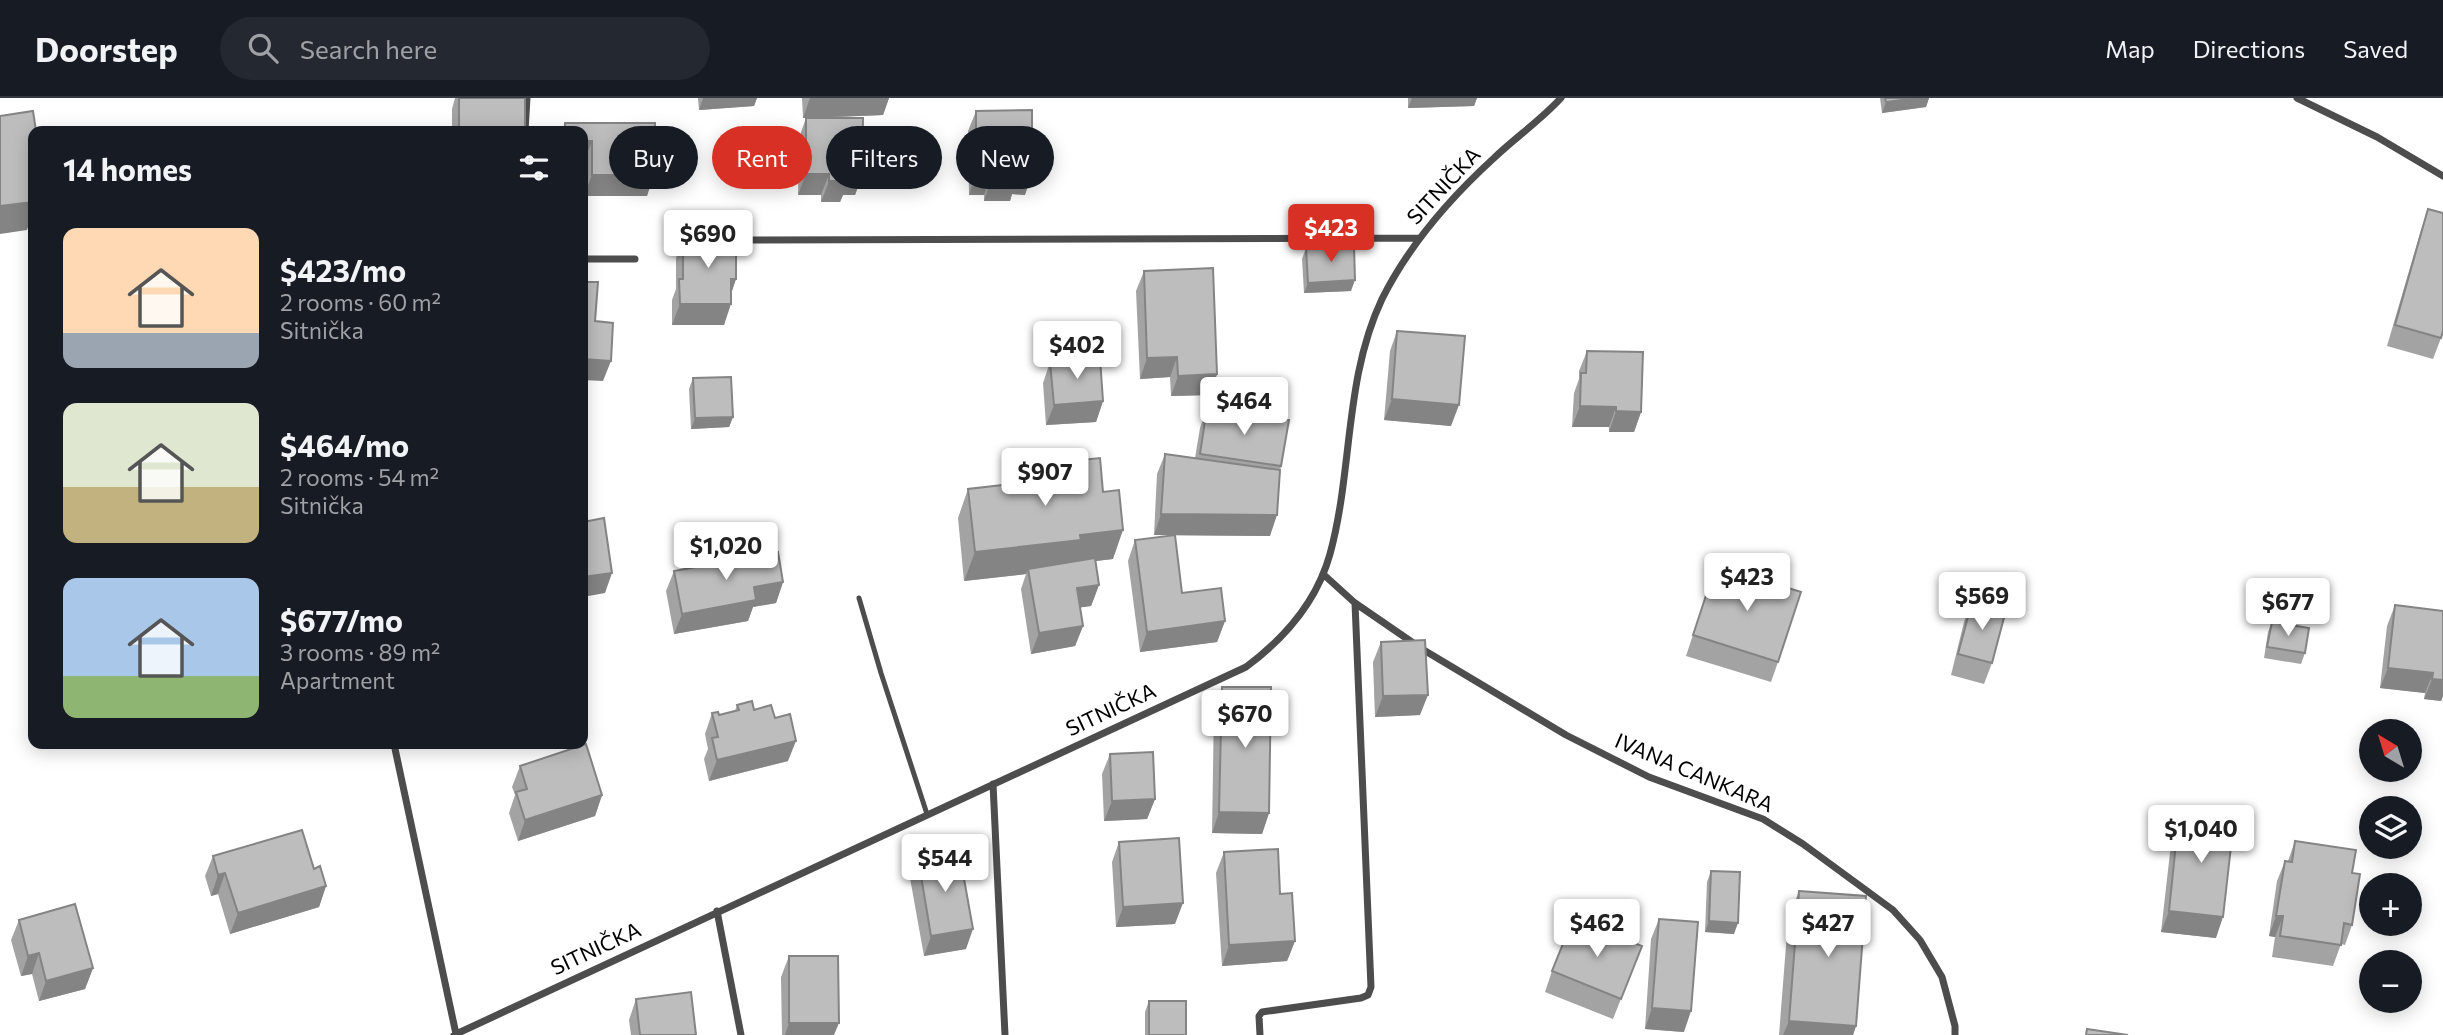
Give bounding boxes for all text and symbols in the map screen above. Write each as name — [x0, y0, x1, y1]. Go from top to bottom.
search box — [220, 17, 710, 80]
text: Doorstep — [35, 28, 178, 69]
icon: search — [244, 29, 282, 67]
text: Search here — [300, 33, 437, 64]
text: Map — [2105, 34, 2155, 63]
text: Directions — [2193, 34, 2305, 63]
text: Saved — [2343, 34, 2408, 63]
chip: Buy — [609, 126, 698, 189]
chip: Rent — [712, 126, 812, 189]
chip: Filters — [826, 126, 942, 189]
chip: New — [956, 126, 1054, 189]
street label: SITNIČKA — [1401, 141, 1485, 229]
icon: filters — [515, 149, 553, 187]
text: 14 homes — [63, 150, 192, 187]
pin: $423 — [1290, 204, 1372, 264]
pin: $690 — [667, 211, 749, 270]
text: $423 — [1304, 213, 1358, 241]
text: $690 — [680, 219, 736, 247]
text: $423/mo — [280, 251, 406, 288]
icon: home — [119, 256, 203, 340]
text: 2 rooms · 60 m² — [280, 288, 441, 316]
text: Sitnička — [280, 316, 364, 344]
pin: $402 — [1036, 322, 1118, 381]
text: $402 — [1049, 330, 1105, 358]
pin: $464 — [1203, 378, 1285, 437]
text: $464 — [1216, 386, 1272, 414]
text: $464/mo — [280, 426, 409, 463]
icon: home — [119, 431, 203, 515]
pin: $907 — [1004, 448, 1086, 508]
text: $907 — [1017, 457, 1073, 485]
text: 2 rooms · 54 m² — [280, 463, 439, 491]
text: Sitnička — [280, 491, 364, 519]
pin: $1,020 — [669, 522, 783, 582]
text: $1,020 — [690, 531, 762, 559]
pin: $423 — [1706, 554, 1788, 613]
text: $423 — [1720, 562, 1774, 590]
pin: $569 — [1941, 573, 2023, 632]
pin: $677 — [2247, 578, 2329, 638]
text: $569 — [1955, 581, 2009, 609]
text: $677 — [2262, 587, 2314, 615]
text: $677/mo — [280, 601, 403, 638]
icon: home — [119, 606, 203, 690]
text: 3 rooms · 89 m² — [280, 638, 440, 666]
text: Apartment — [280, 666, 395, 694]
street label: SITNIČKA — [1061, 677, 1159, 740]
pin: $670 — [1204, 690, 1286, 750]
text: $670 — [1218, 699, 1272, 727]
north arrow — [2359, 719, 2422, 782]
map controls — [2359, 719, 2422, 1013]
street label: IVANA CANKARA — [1612, 727, 1777, 816]
button: layers — [2359, 796, 2422, 859]
pin: $1,040 — [2144, 806, 2258, 865]
text: $1,040 — [2164, 814, 2238, 842]
pin: $544 — [904, 834, 986, 894]
text: $544 — [918, 843, 972, 871]
button: + — [2359, 873, 2422, 936]
pin: $462 — [1556, 900, 1638, 959]
pin: $427 — [1787, 900, 1869, 959]
text: $462 — [1570, 908, 1624, 936]
text: $427 — [1802, 908, 1854, 936]
street label: SITNIČKA — [546, 916, 644, 979]
button: − — [2359, 950, 2422, 1013]

